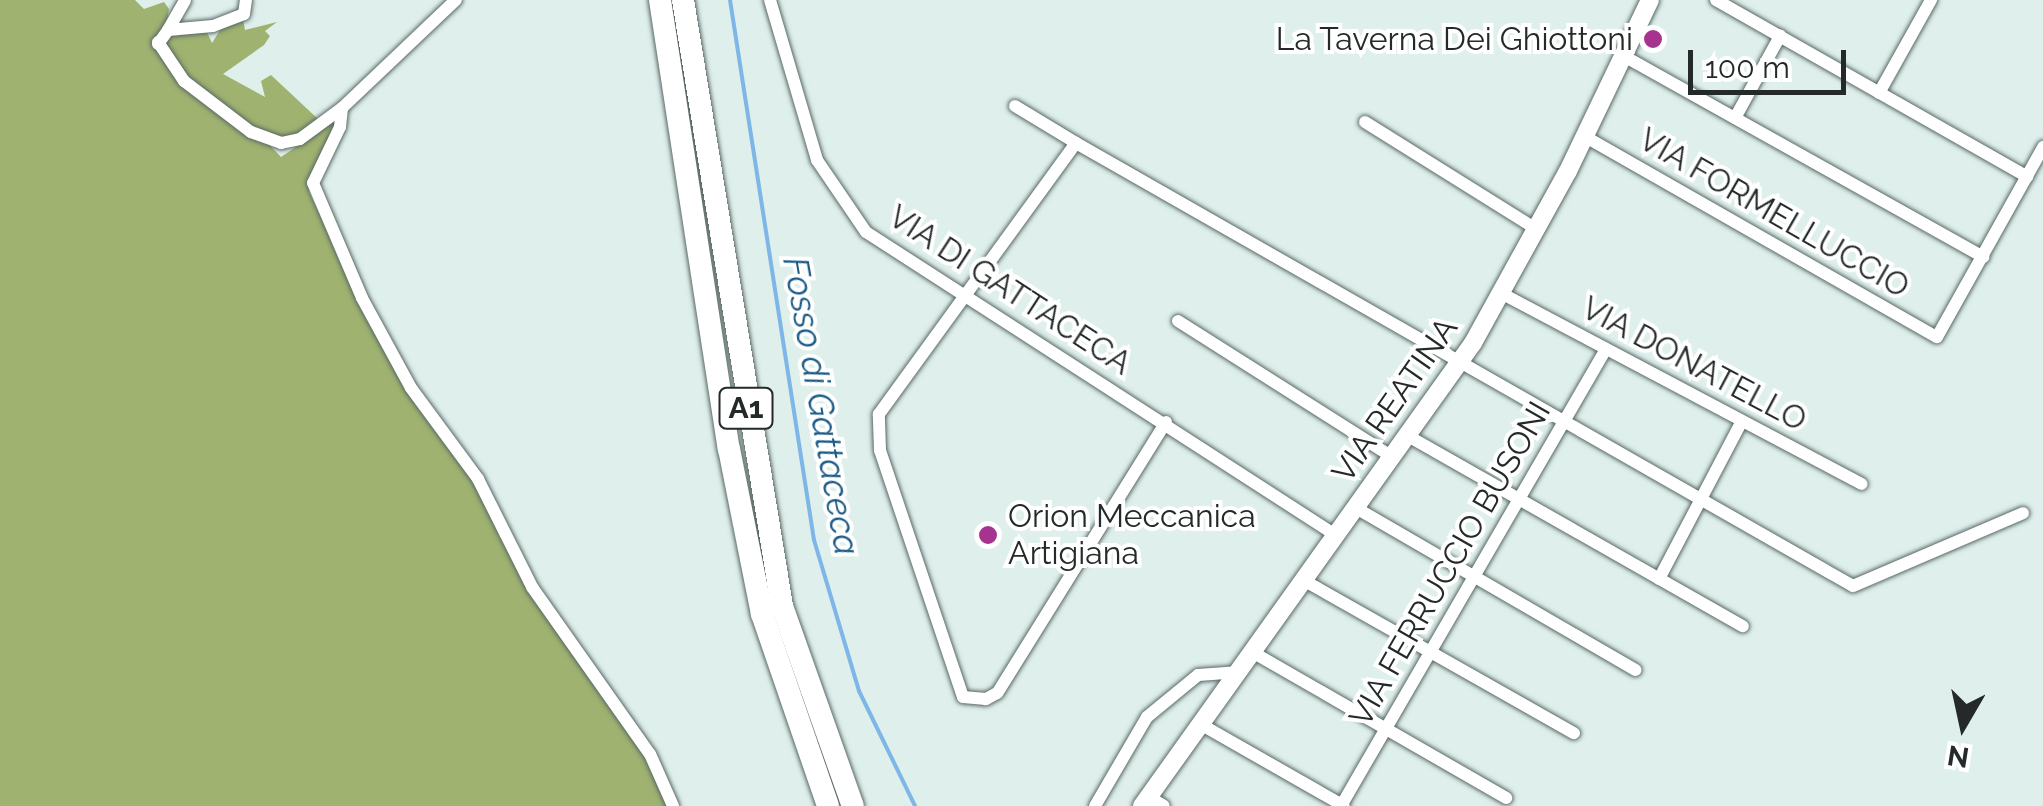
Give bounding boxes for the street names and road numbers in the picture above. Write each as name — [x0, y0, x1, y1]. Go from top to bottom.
street label: VIA FORMELLUCCIO — [1632, 120, 1916, 306]
street label: VIA DI GATTACECA — [881, 197, 1139, 383]
street label: VIA DONATELLO — [1575, 288, 1813, 440]
street label: VIA REATINA — [1324, 310, 1466, 490]
road number: A1 — [718, 383, 774, 433]
street label: VIA FERRUCCIO BUSONI — [1341, 395, 1559, 733]

